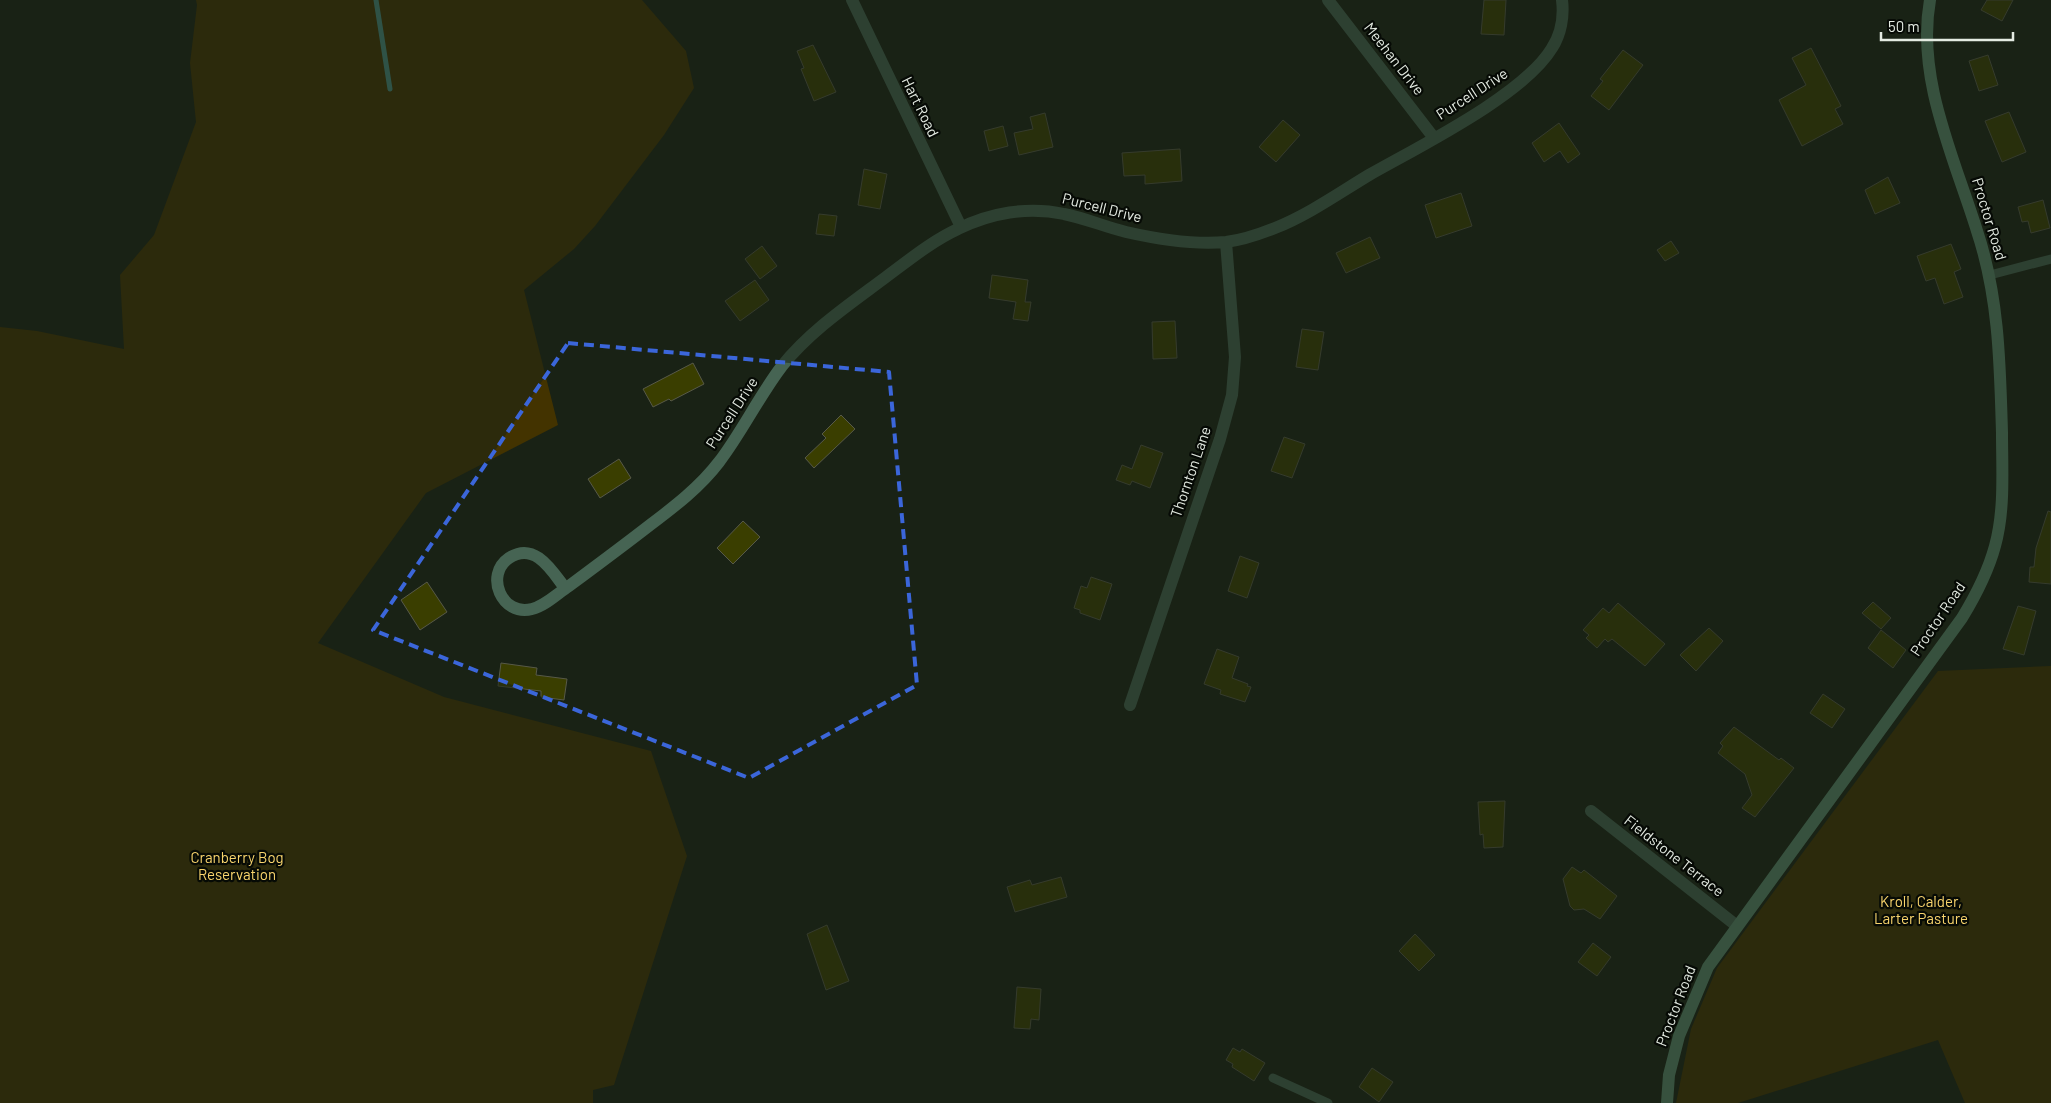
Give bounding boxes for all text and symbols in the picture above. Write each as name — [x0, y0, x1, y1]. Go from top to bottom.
scale bar — [1881, 10, 2014, 42]
text: 50 m — [1888, 17, 1920, 35]
street label: Meehan Drive — [1361, 19, 1429, 98]
street label: Purcell Drive — [1432, 63, 1510, 123]
street label: Hart Road — [899, 74, 943, 140]
street label: Proctor Road — [1969, 175, 2011, 262]
street label: Purcell Drive — [1061, 188, 1144, 226]
street label: Purcell Drive — [701, 373, 761, 451]
street label: Thornton Lane — [1166, 424, 1214, 519]
street label: Proctor Road — [1906, 578, 1968, 659]
street label: Fieldstone Terrace — [1621, 811, 1728, 900]
park label: Cranberry Bog Reservation — [190, 848, 284, 883]
park label: Kroll, Calder, Larter Pasture — [1874, 892, 1968, 927]
street label: Proctor Road — [1651, 963, 1699, 1049]

